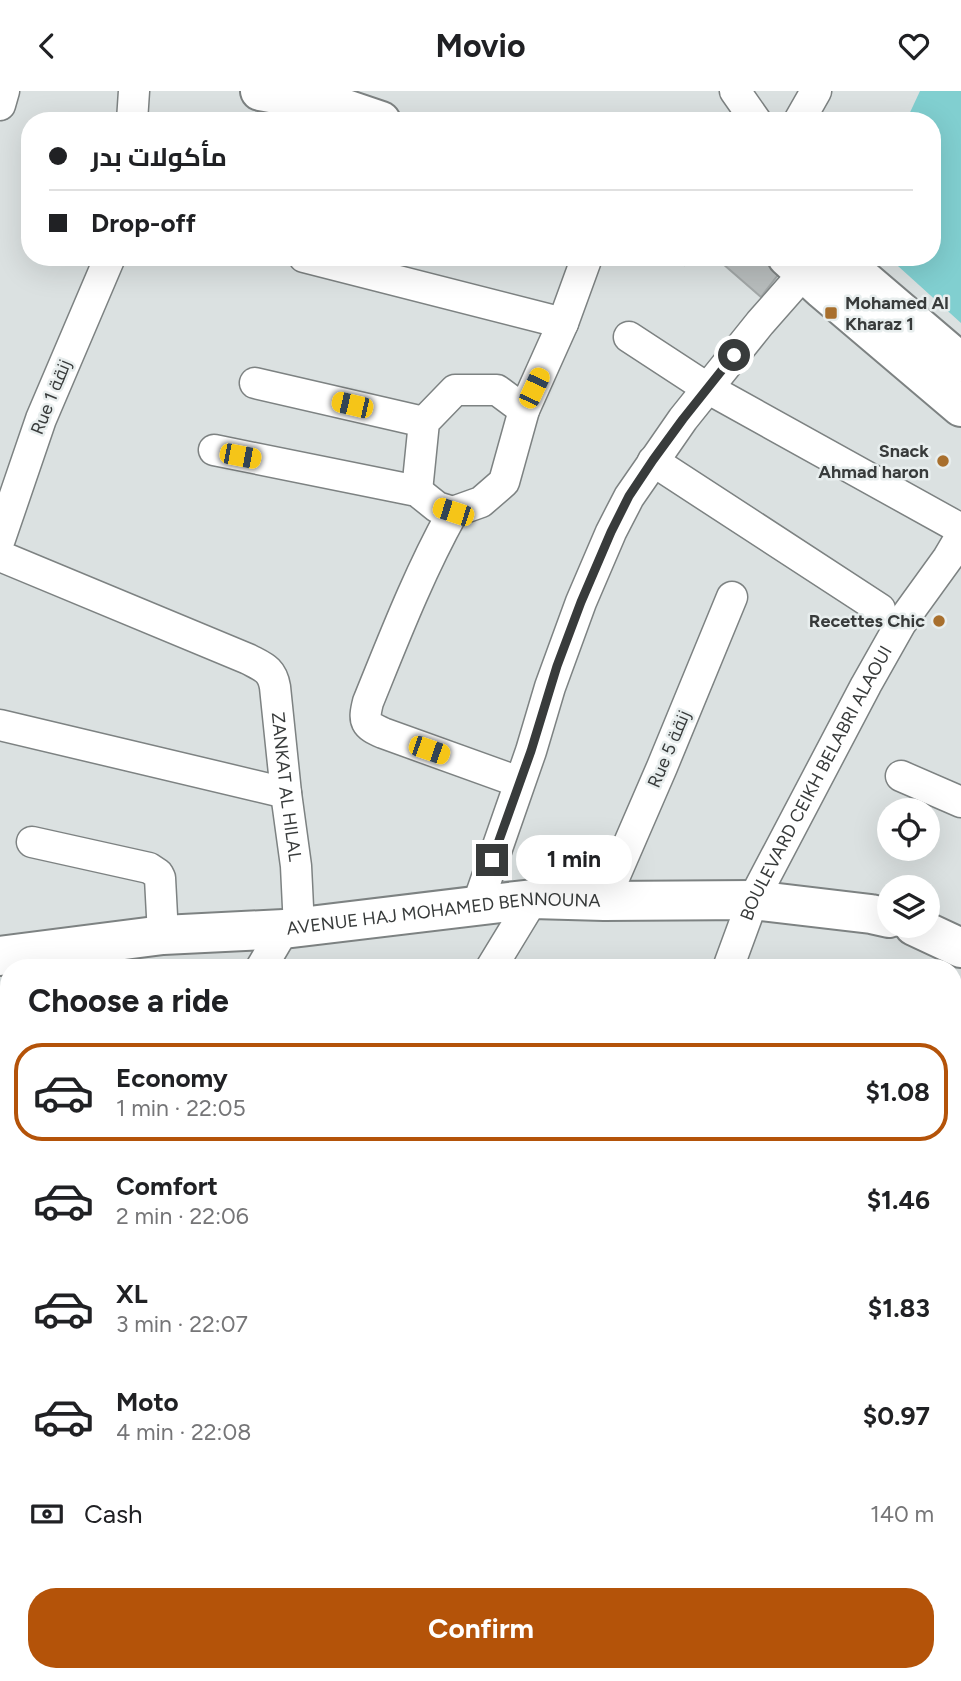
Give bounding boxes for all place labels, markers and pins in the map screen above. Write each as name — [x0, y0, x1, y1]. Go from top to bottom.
place label: Mohamed Al Kharaz 1 — [845, 292, 949, 335]
marker: Mohamed Al Kharaz 1 — [823, 305, 839, 321]
place label: Snack Ahmad haron — [818, 440, 929, 483]
marker: Snack Ahmad haron — [935, 453, 951, 469]
place label: Recettes Chic — [809, 610, 925, 632]
marker: Recettes Chic — [931, 613, 947, 629]

